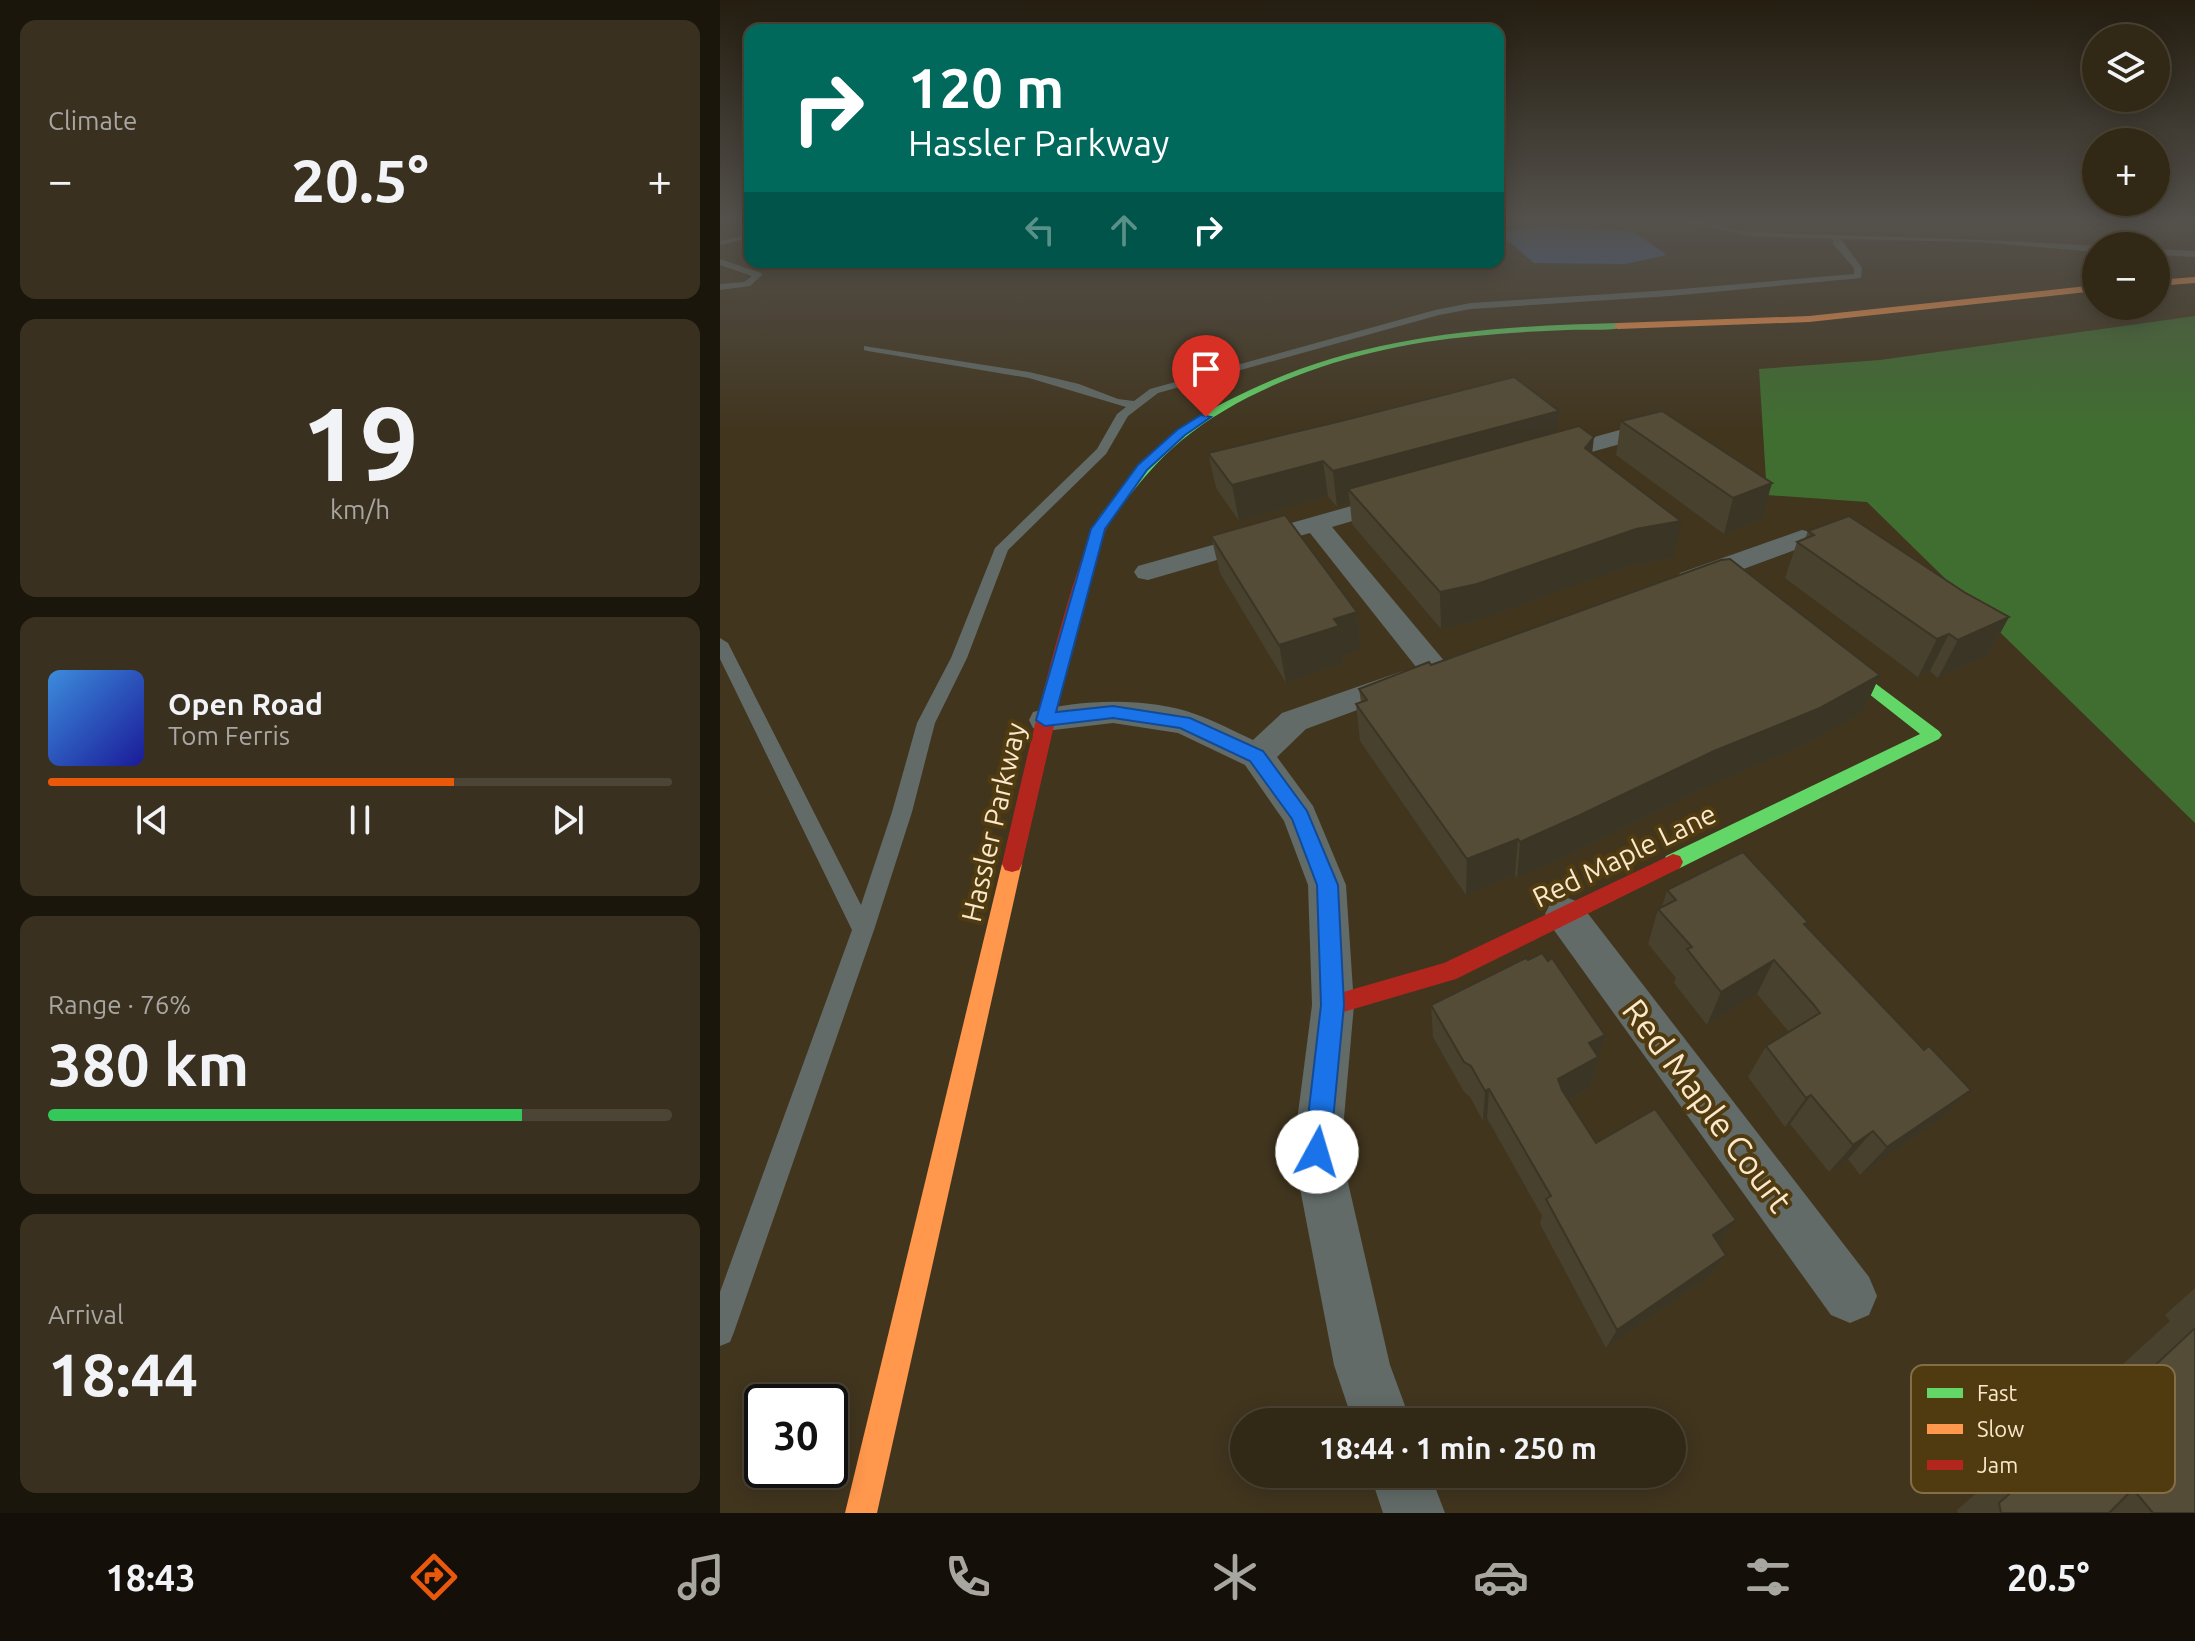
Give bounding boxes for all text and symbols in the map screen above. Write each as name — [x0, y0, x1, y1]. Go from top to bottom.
map controls — [2082, 24, 2170, 320]
button: layers — [2082, 24, 2170, 112]
icon: right — [776, 56, 880, 160]
text: 120 m — [908, 56, 1064, 119]
text: Climate — [48, 106, 137, 135]
text: Hassler Parkway — [908, 122, 1169, 163]
button: + — [2082, 128, 2170, 216]
text: 20.5° — [291, 146, 429, 213]
text: − — [48, 155, 73, 204]
text: + — [647, 155, 672, 204]
icon: left — [1018, 208, 1062, 252]
icon: ahead — [1102, 208, 1146, 252]
icon: right — [1186, 208, 1230, 252]
button: − — [2082, 232, 2170, 320]
pin — [1172, 335, 1240, 417]
icon: arrive — [1184, 347, 1228, 391]
text: 19 — [301, 384, 419, 501]
text: km/h — [330, 495, 390, 524]
text: Open Road — [168, 687, 323, 721]
street label: Hassler Parkway — [955, 719, 1031, 925]
text: Tom Ferris — [168, 721, 290, 750]
street label: Red Maple Lane — [1527, 797, 1721, 913]
icon: previous — [130, 798, 174, 842]
icon: pause — [338, 798, 382, 842]
icon: next — [546, 798, 590, 842]
text: Range · 76% — [48, 990, 191, 1019]
street label: Red Maple Court — [1616, 991, 1800, 1219]
text: 380 km — [48, 1030, 249, 1097]
position arrow — [1275, 1110, 1359, 1194]
text: Arrival — [48, 1300, 124, 1329]
text: 18:44 — [48, 1340, 198, 1407]
legend — [1911, 1365, 2175, 1493]
text: Fast — [1977, 1380, 2018, 1405]
speed limit sign: 30 — [744, 1384, 848, 1488]
text: Slow — [1977, 1416, 2024, 1441]
text: 18:44 · 1 min · 250 m — [1319, 1431, 1597, 1465]
text: Jam — [1977, 1452, 2018, 1477]
icon: directions — [406, 1549, 462, 1605]
icon: music — [673, 1549, 729, 1605]
icon: phone — [940, 1549, 996, 1605]
icon: climate — [1207, 1549, 1263, 1605]
icon: car — [1473, 1549, 1529, 1605]
icon: filters — [1740, 1549, 1796, 1605]
text: 18:43 — [105, 1557, 195, 1598]
text: 20.5° — [2007, 1557, 2090, 1598]

